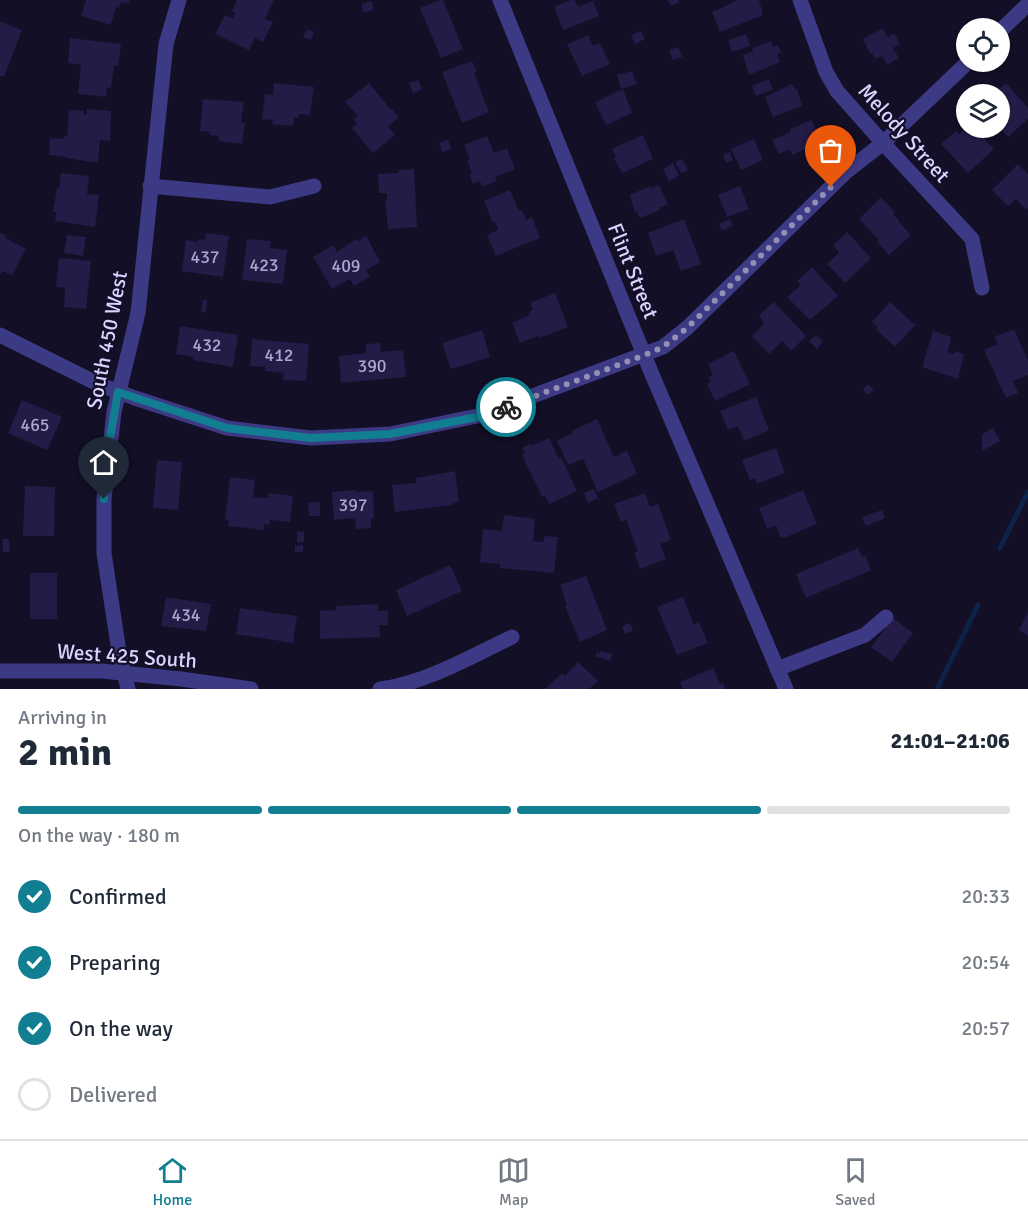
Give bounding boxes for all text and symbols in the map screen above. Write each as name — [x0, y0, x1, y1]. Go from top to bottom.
map controls — [956, 18, 1010, 138]
button: locate — [956, 18, 1010, 72]
street label: Melody Street — [853, 78, 955, 188]
button: layers — [956, 84, 1010, 138]
pin — [805, 125, 856, 187]
icon: bag — [814, 134, 847, 167]
street label: Flint Street — [602, 219, 664, 323]
house number: 437 — [190, 246, 220, 268]
house number: 423 — [249, 254, 279, 276]
house number: 409 — [331, 255, 361, 277]
street label: South 450 West — [81, 269, 133, 411]
house number: 432 — [192, 334, 222, 356]
house number: 412 — [264, 344, 294, 366]
house number: 390 — [357, 355, 387, 377]
courier — [476, 377, 536, 437]
icon: bike — [490, 391, 523, 424]
house number: 465 — [20, 414, 50, 436]
pin — [78, 437, 129, 499]
icon: home — [87, 446, 120, 479]
house number: 397 — [338, 494, 368, 516]
house number: 434 — [171, 604, 201, 626]
street label: West 425 South — [56, 638, 198, 674]
text: Arriving in — [18, 705, 107, 730]
text: 21:01–21:06 — [891, 727, 1010, 754]
text: 2 min — [18, 728, 112, 776]
text: On the way · 180 m — [18, 823, 180, 848]
icon: check — [18, 880, 51, 913]
text: Confirmed — [69, 883, 167, 910]
text: 20:33 — [961, 884, 1010, 909]
icon: check — [18, 946, 51, 979]
text: Preparing — [69, 949, 161, 976]
text: 20:54 — [961, 950, 1010, 975]
icon: check — [18, 1012, 51, 1045]
text: On the way — [69, 1015, 173, 1042]
text: 20:57 — [961, 1016, 1010, 1041]
text: Delivered — [69, 1081, 157, 1108]
tab: Home — [152, 1154, 192, 1210]
tab: Map — [497, 1154, 530, 1210]
tab: Saved — [835, 1154, 876, 1210]

